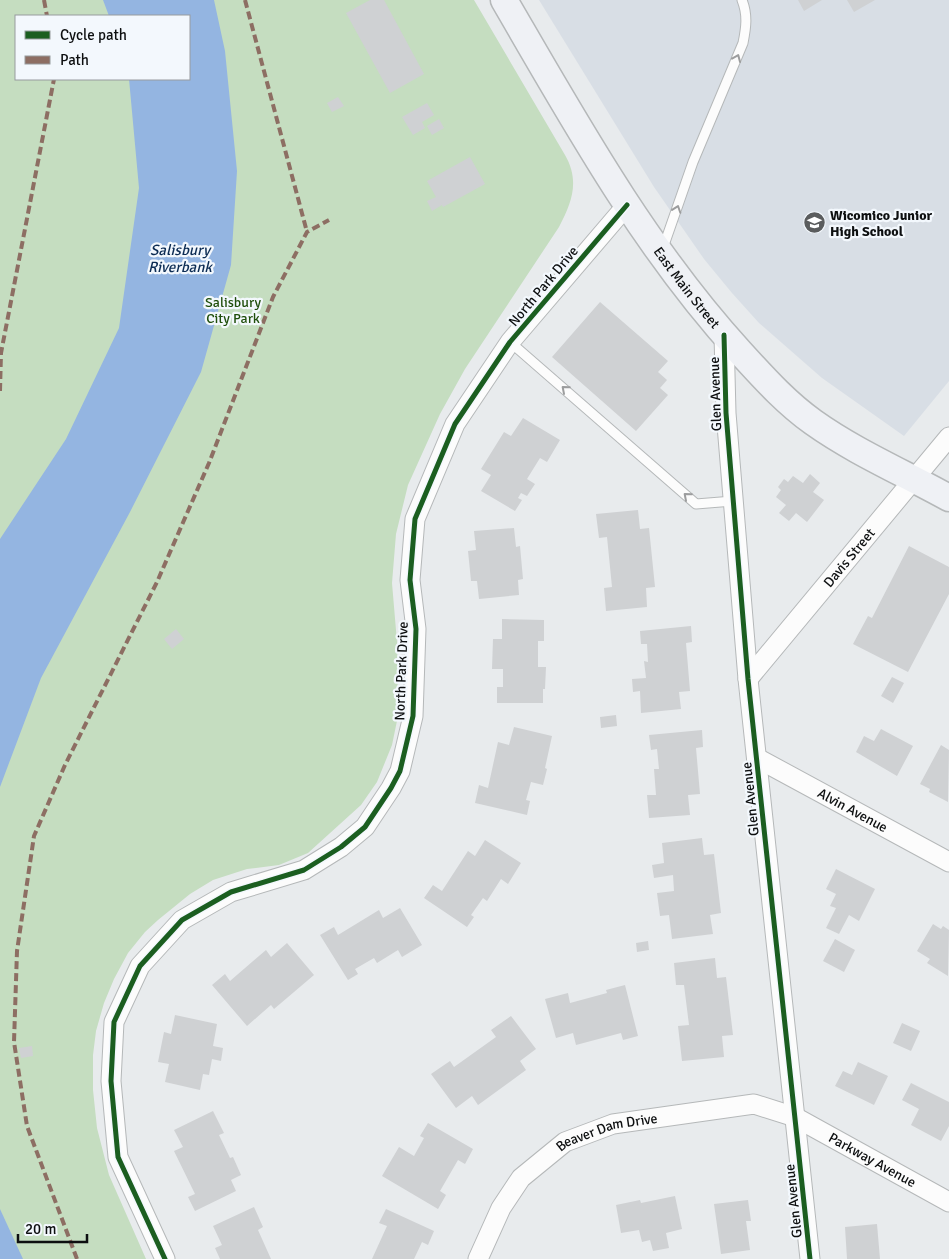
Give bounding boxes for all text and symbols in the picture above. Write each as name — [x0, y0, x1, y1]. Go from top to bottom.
legend — [15, 15, 190, 80]
text: Cycle path — [60, 26, 127, 44]
text: Path — [60, 51, 89, 69]
one-way arrow — [730, 54, 741, 63]
one-way arrow — [671, 205, 681, 214]
place label: Wicomico Junior High School — [830, 207, 933, 240]
school or university icon: Wicomico Junior High School — [802, 211, 826, 235]
water label: Salisbury Riverbank — [148, 241, 213, 276]
street label: North Park Drive — [505, 243, 582, 330]
street label: East Main Street — [650, 244, 723, 332]
park label: Salisbury City Park — [205, 294, 261, 327]
street label: Glen Avenue — [706, 356, 725, 432]
one-way arrow — [561, 386, 570, 395]
one-way arrow — [684, 493, 693, 502]
street label: Davis Street — [820, 525, 879, 591]
street label: North Park Drive — [391, 621, 412, 721]
street label: Glen Avenue — [738, 761, 763, 837]
street label: Alvin Avenue — [815, 785, 890, 836]
street label: Beaver Dam Drive — [552, 1110, 658, 1155]
street label: Parkway Avenue — [825, 1129, 919, 1191]
street label: Glen Avenue — [781, 1163, 806, 1239]
scale bar — [18, 1212, 86, 1244]
text: 20 m — [25, 1220, 56, 1238]

